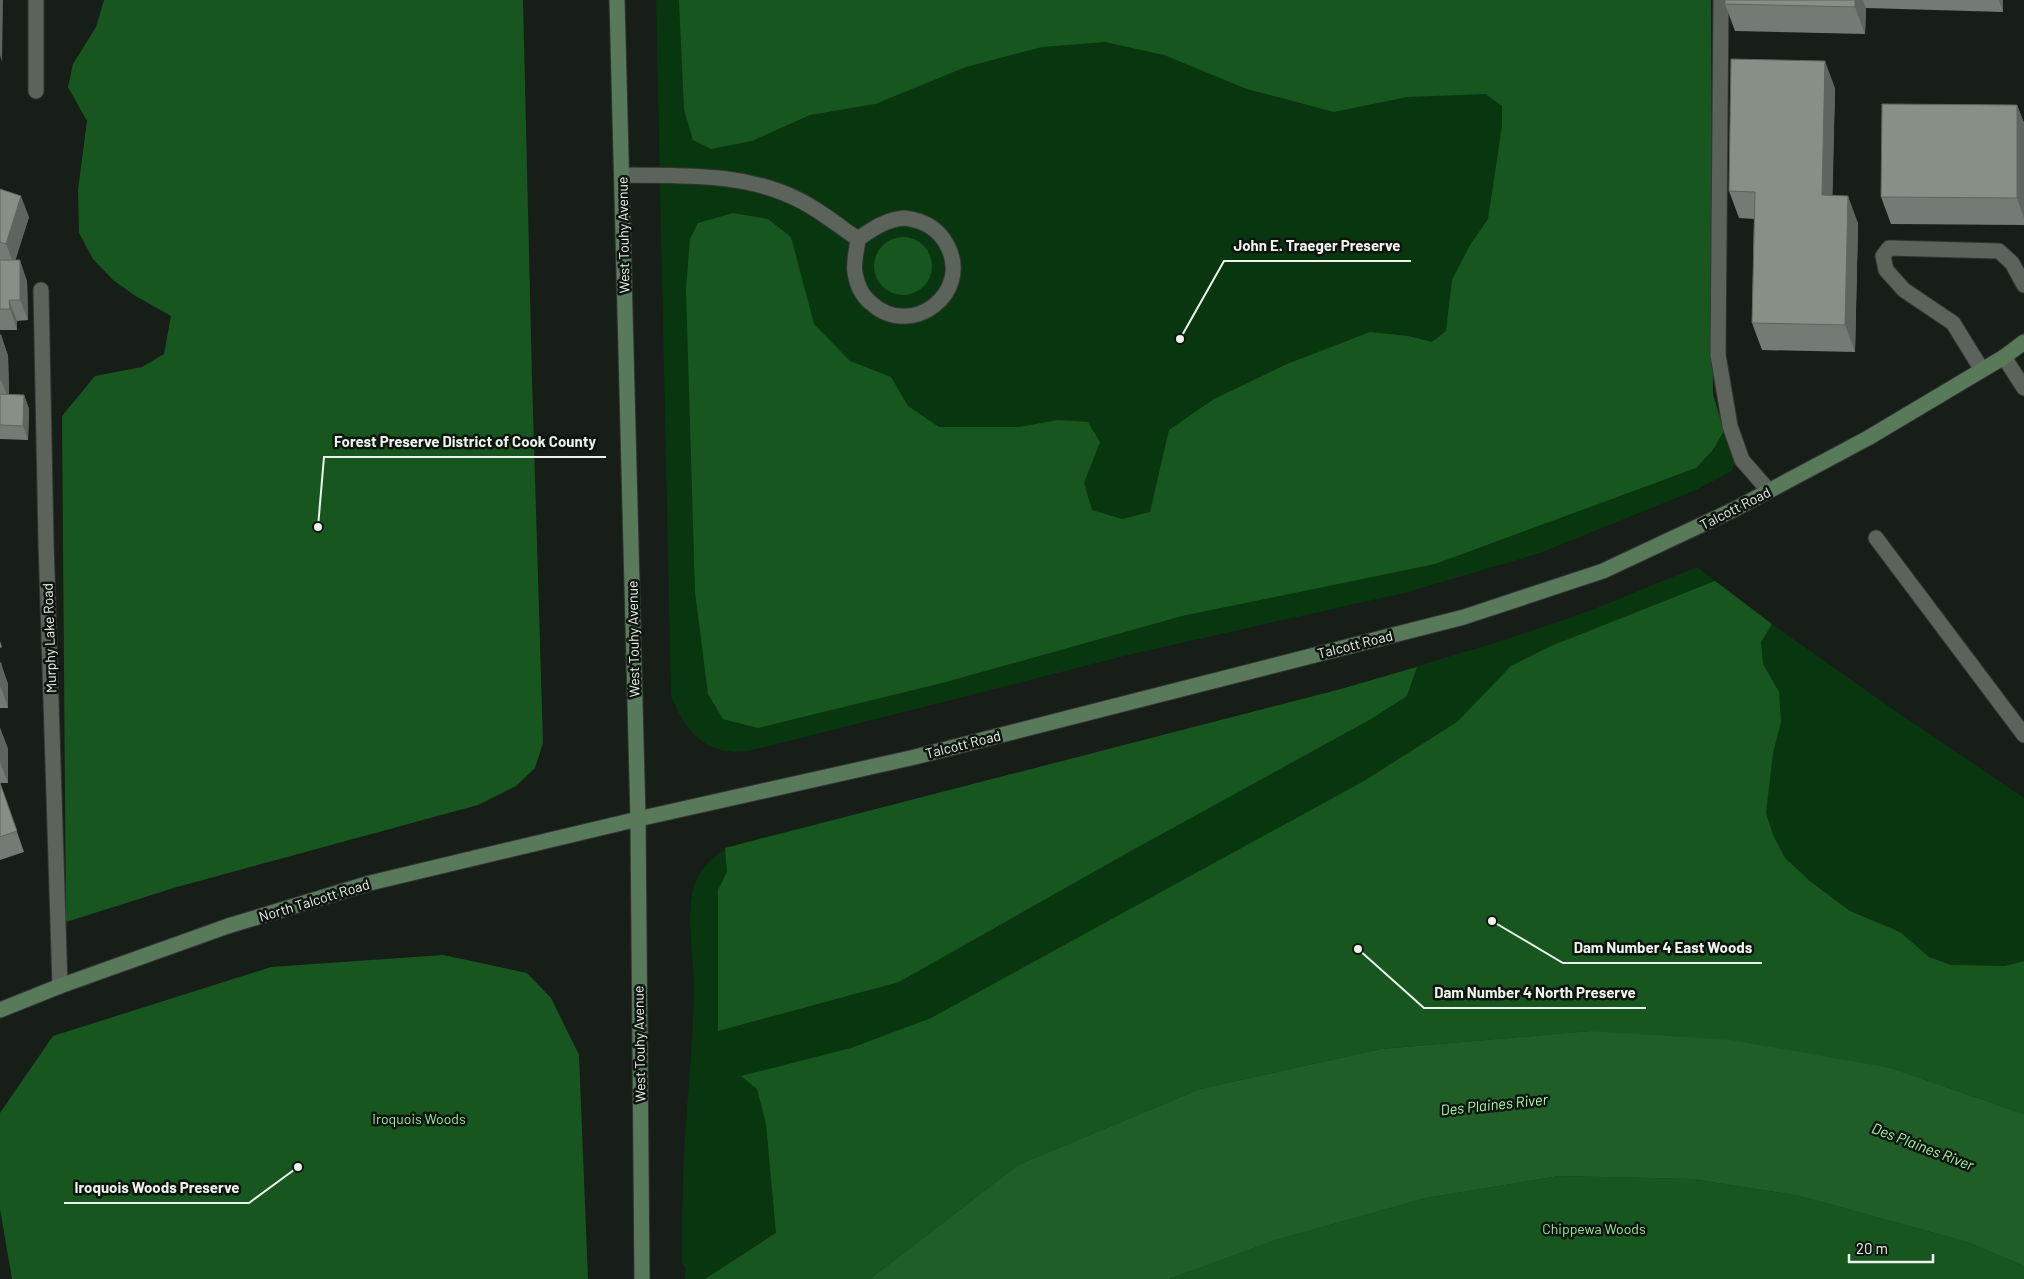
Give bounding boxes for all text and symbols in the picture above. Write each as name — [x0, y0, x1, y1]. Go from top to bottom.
street label: West Touhy Avenue — [613, 176, 633, 294]
callout: John E. Traeger Preserve — [1224, 231, 1411, 261]
text: John E. Traeger Preserve — [1234, 236, 1401, 254]
callout: Forest Preserve District of Cook County — [324, 427, 606, 457]
text: Forest Preserve District of Cook County — [334, 432, 596, 450]
street label: Talcott Road — [1697, 483, 1773, 533]
street label: West Touhy Avenue — [623, 580, 643, 698]
street label: Murphy Lake Road — [39, 583, 59, 693]
street label: Talcott Road — [1316, 626, 1394, 662]
street label: Talcott Road — [924, 726, 1002, 762]
street label: North Talcott Road — [257, 875, 371, 925]
callout: Dam Number 4 East Woods — [1563, 933, 1762, 963]
text: Dam Number 4 East Woods — [1574, 938, 1753, 956]
callout: Dam Number 4 North Preserve — [1424, 978, 1646, 1008]
text: Dam Number 4 North Preserve — [1434, 983, 1636, 1001]
street label: West Touhy Avenue — [629, 985, 649, 1103]
water label: Des Plaines River — [1439, 1089, 1549, 1119]
park label: Iroquois Woods — [372, 1110, 466, 1127]
water label: Des Plaines River — [1869, 1118, 1977, 1174]
callout: Iroquois Woods Preserve — [64, 1173, 249, 1203]
text: Iroquois Woods Preserve — [75, 1178, 239, 1196]
park label: Chippewa Woods — [1542, 1220, 1646, 1237]
scale bar — [1849, 1232, 1933, 1264]
text: 20 m — [1856, 1239, 1888, 1257]

